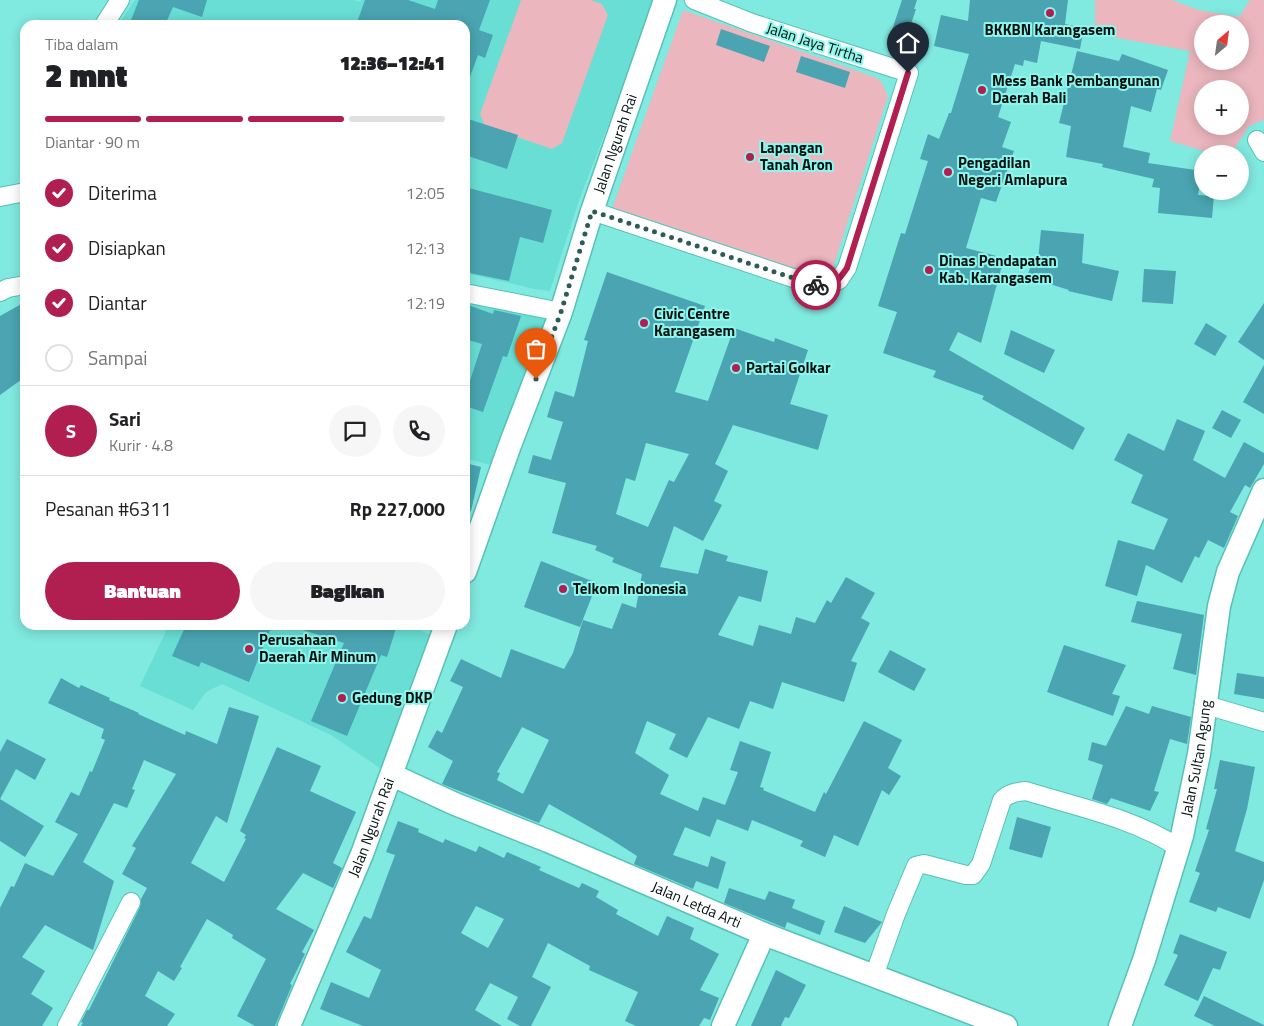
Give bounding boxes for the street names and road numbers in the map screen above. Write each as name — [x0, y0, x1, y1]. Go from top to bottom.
street label: Jalan Jaya Tirtha — [764, 16, 867, 69]
street label: Jalan Ngurah Rai — [587, 91, 643, 197]
street label: Jalan Sultan Agung — [1174, 698, 1217, 819]
street label: Jalan Ngurah Rai — [342, 775, 400, 880]
street label: Jalan Letda Arti — [648, 875, 745, 934]

